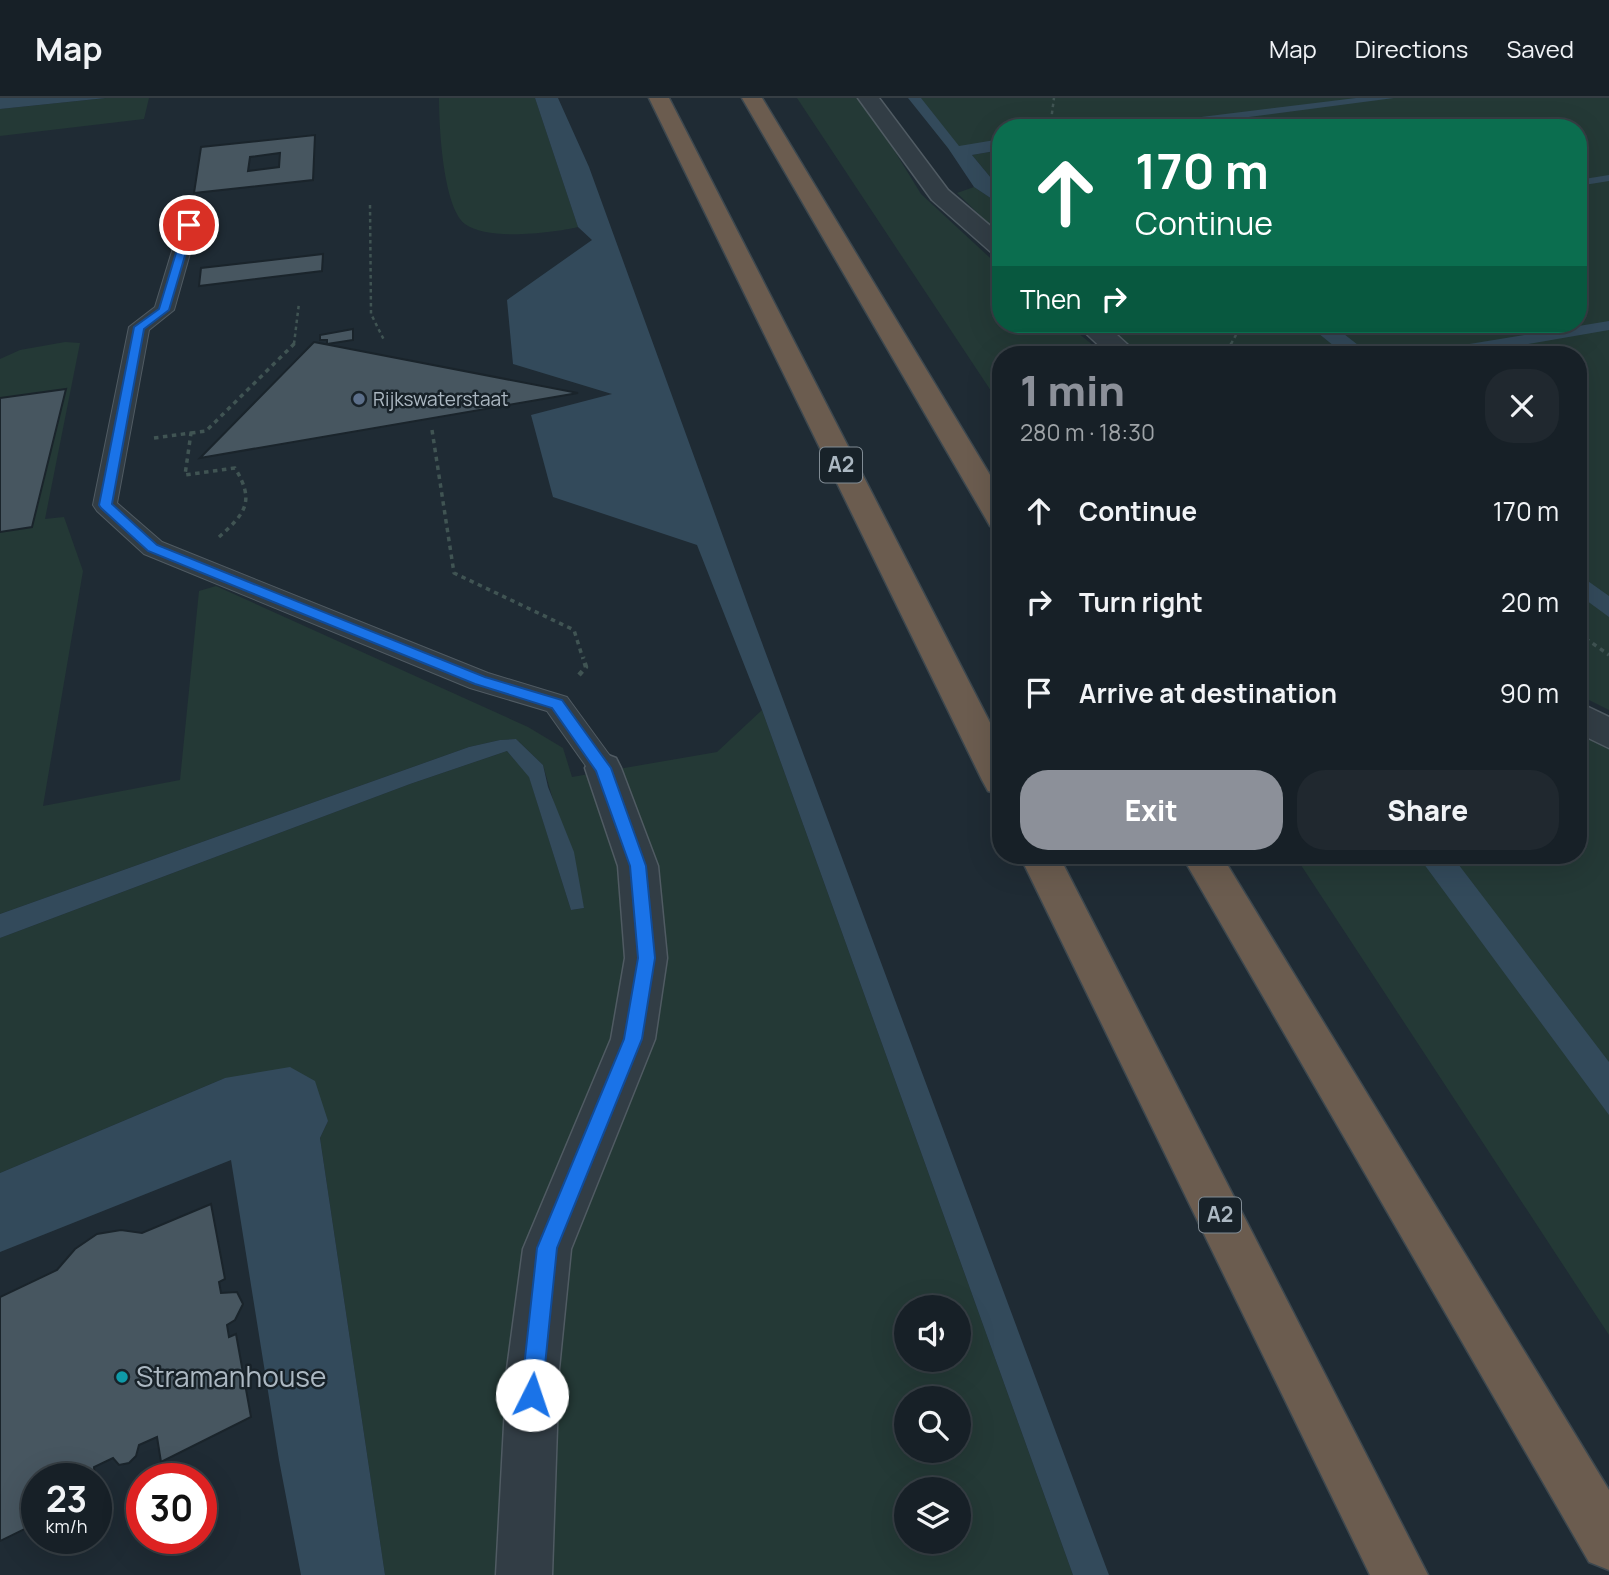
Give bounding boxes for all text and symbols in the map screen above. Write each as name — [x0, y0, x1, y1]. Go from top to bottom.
text: Map — [35, 26, 103, 71]
text: Map — [1269, 32, 1317, 65]
text: Directions — [1355, 32, 1468, 65]
text: Saved — [1506, 32, 1574, 65]
text: 170 m — [1135, 137, 1269, 204]
icon: ahead — [1020, 147, 1111, 238]
pin — [159, 195, 219, 255]
text: Continue — [1135, 201, 1273, 245]
icon: arrive — [170, 206, 208, 244]
icon: right — [1095, 280, 1133, 318]
text: Then — [1020, 281, 1081, 317]
text: 1 min — [1020, 361, 1125, 419]
button: close — [1485, 369, 1559, 443]
place label: Rijkswaterstaat — [373, 386, 509, 412]
marker: Rijkswaterstaat — [351, 391, 367, 407]
text: 280 m · 18:30 — [1020, 416, 1155, 448]
road number: A2 — [820, 448, 862, 482]
icon: ahead — [1020, 492, 1058, 530]
text: Continue — [1079, 493, 1197, 529]
text: 170 m — [1493, 493, 1559, 529]
icon: right — [1020, 583, 1058, 621]
text: Turn right — [1079, 584, 1203, 620]
text: 20 m — [1501, 584, 1559, 620]
icon: arrive — [1020, 674, 1058, 712]
text: Arrive at destination — [1079, 675, 1337, 711]
text: 90 m — [1500, 675, 1559, 711]
button: Exit — [1020, 770, 1283, 850]
button: Share — [1297, 770, 1559, 850]
road number: A2 — [1199, 1198, 1241, 1232]
map controls — [894, 1295, 971, 1554]
button: sound — [894, 1295, 971, 1372]
place label: Stramanhouse — [136, 1357, 326, 1395]
position arrow — [495, 1358, 569, 1432]
marker: Stramanhouse — [114, 1369, 130, 1385]
button: search — [894, 1386, 971, 1463]
speed limit sign: 30 — [126, 1463, 217, 1554]
text: 23 — [46, 1475, 87, 1523]
button: layers — [894, 1477, 971, 1554]
text: km/h — [46, 1514, 87, 1538]

